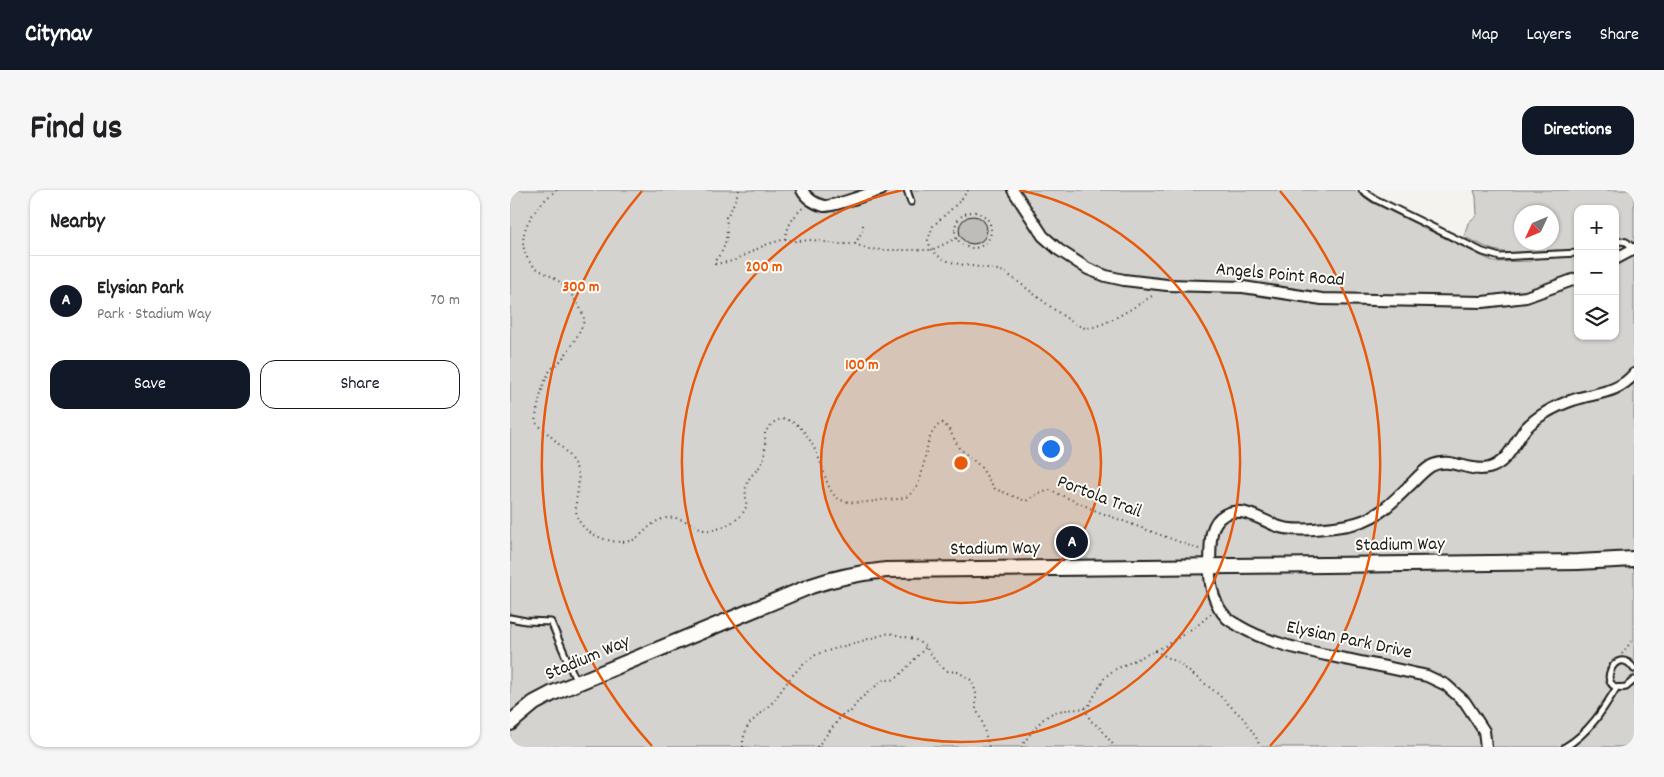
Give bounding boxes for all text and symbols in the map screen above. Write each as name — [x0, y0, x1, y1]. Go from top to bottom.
text: Citynav — [25, 18, 92, 52]
text: Map — [1471, 23, 1498, 48]
text: Layers — [1526, 23, 1572, 48]
text: Share — [1600, 23, 1639, 48]
text: Find us — [30, 105, 122, 155]
button: Directions — [1522, 106, 1634, 155]
north arrow — [1514, 205, 1559, 250]
map controls — [1574, 205, 1619, 340]
button: + — [1574, 205, 1619, 250]
text: Nearby — [50, 208, 105, 238]
button: − — [1574, 250, 1619, 295]
text: 200 m — [746, 257, 782, 279]
street label: Angels Point Road — [1215, 257, 1345, 295]
text: Elysian Park — [97, 276, 184, 303]
text: 300 m — [563, 277, 599, 299]
text: A — [62, 289, 70, 312]
text: 70 m — [430, 289, 460, 312]
button: layers — [1574, 295, 1619, 340]
text: Park · Stadium Way — [97, 303, 211, 326]
text: 100 m — [845, 355, 879, 377]
button: Save — [50, 360, 250, 409]
button: Share — [260, 360, 460, 409]
your location — [1038, 436, 1064, 462]
centre of rings — [952, 454, 970, 472]
street label: Portola Trail — [1053, 469, 1146, 527]
pin: A — [1056, 523, 1088, 561]
street label: Stadium Way — [1355, 532, 1445, 560]
street label: Stadium Way — [950, 536, 1040, 564]
street label: Elysian Park Drive — [1284, 615, 1414, 667]
street label: Stadium Way — [541, 629, 635, 689]

